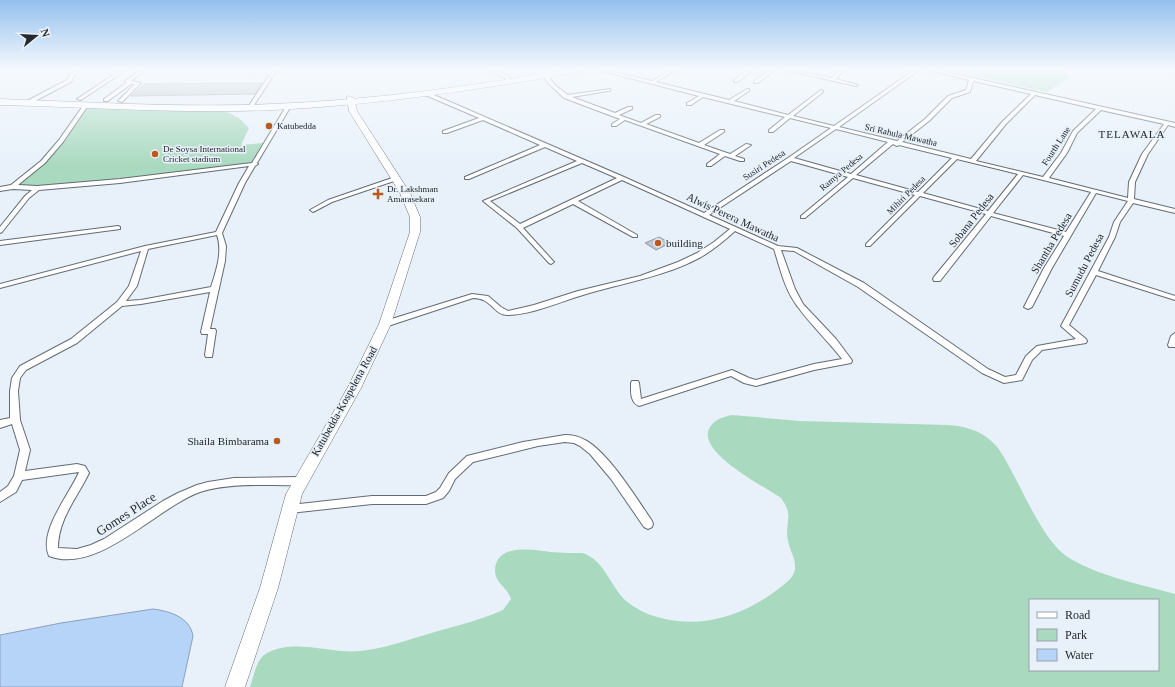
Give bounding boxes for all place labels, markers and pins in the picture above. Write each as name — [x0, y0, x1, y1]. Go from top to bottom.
marker: Katubedda — [264, 121, 274, 131]
place label: Katubedda — [277, 121, 316, 131]
place label: De Soysa International Cricket stadium — [163, 144, 246, 164]
marker: De Soysa International Cricket stadium — [150, 149, 160, 159]
place label: Dr. Lakshman Amarasekara — [387, 184, 438, 204]
marker: Dr. Lakshman Amarasekara — [372, 188, 384, 200]
place label: building — [666, 237, 703, 249]
marker: building — [653, 238, 663, 248]
place label: Shaila Bimbarama — [187, 435, 269, 447]
marker: Shaila Bimbarama — [272, 436, 282, 446]

